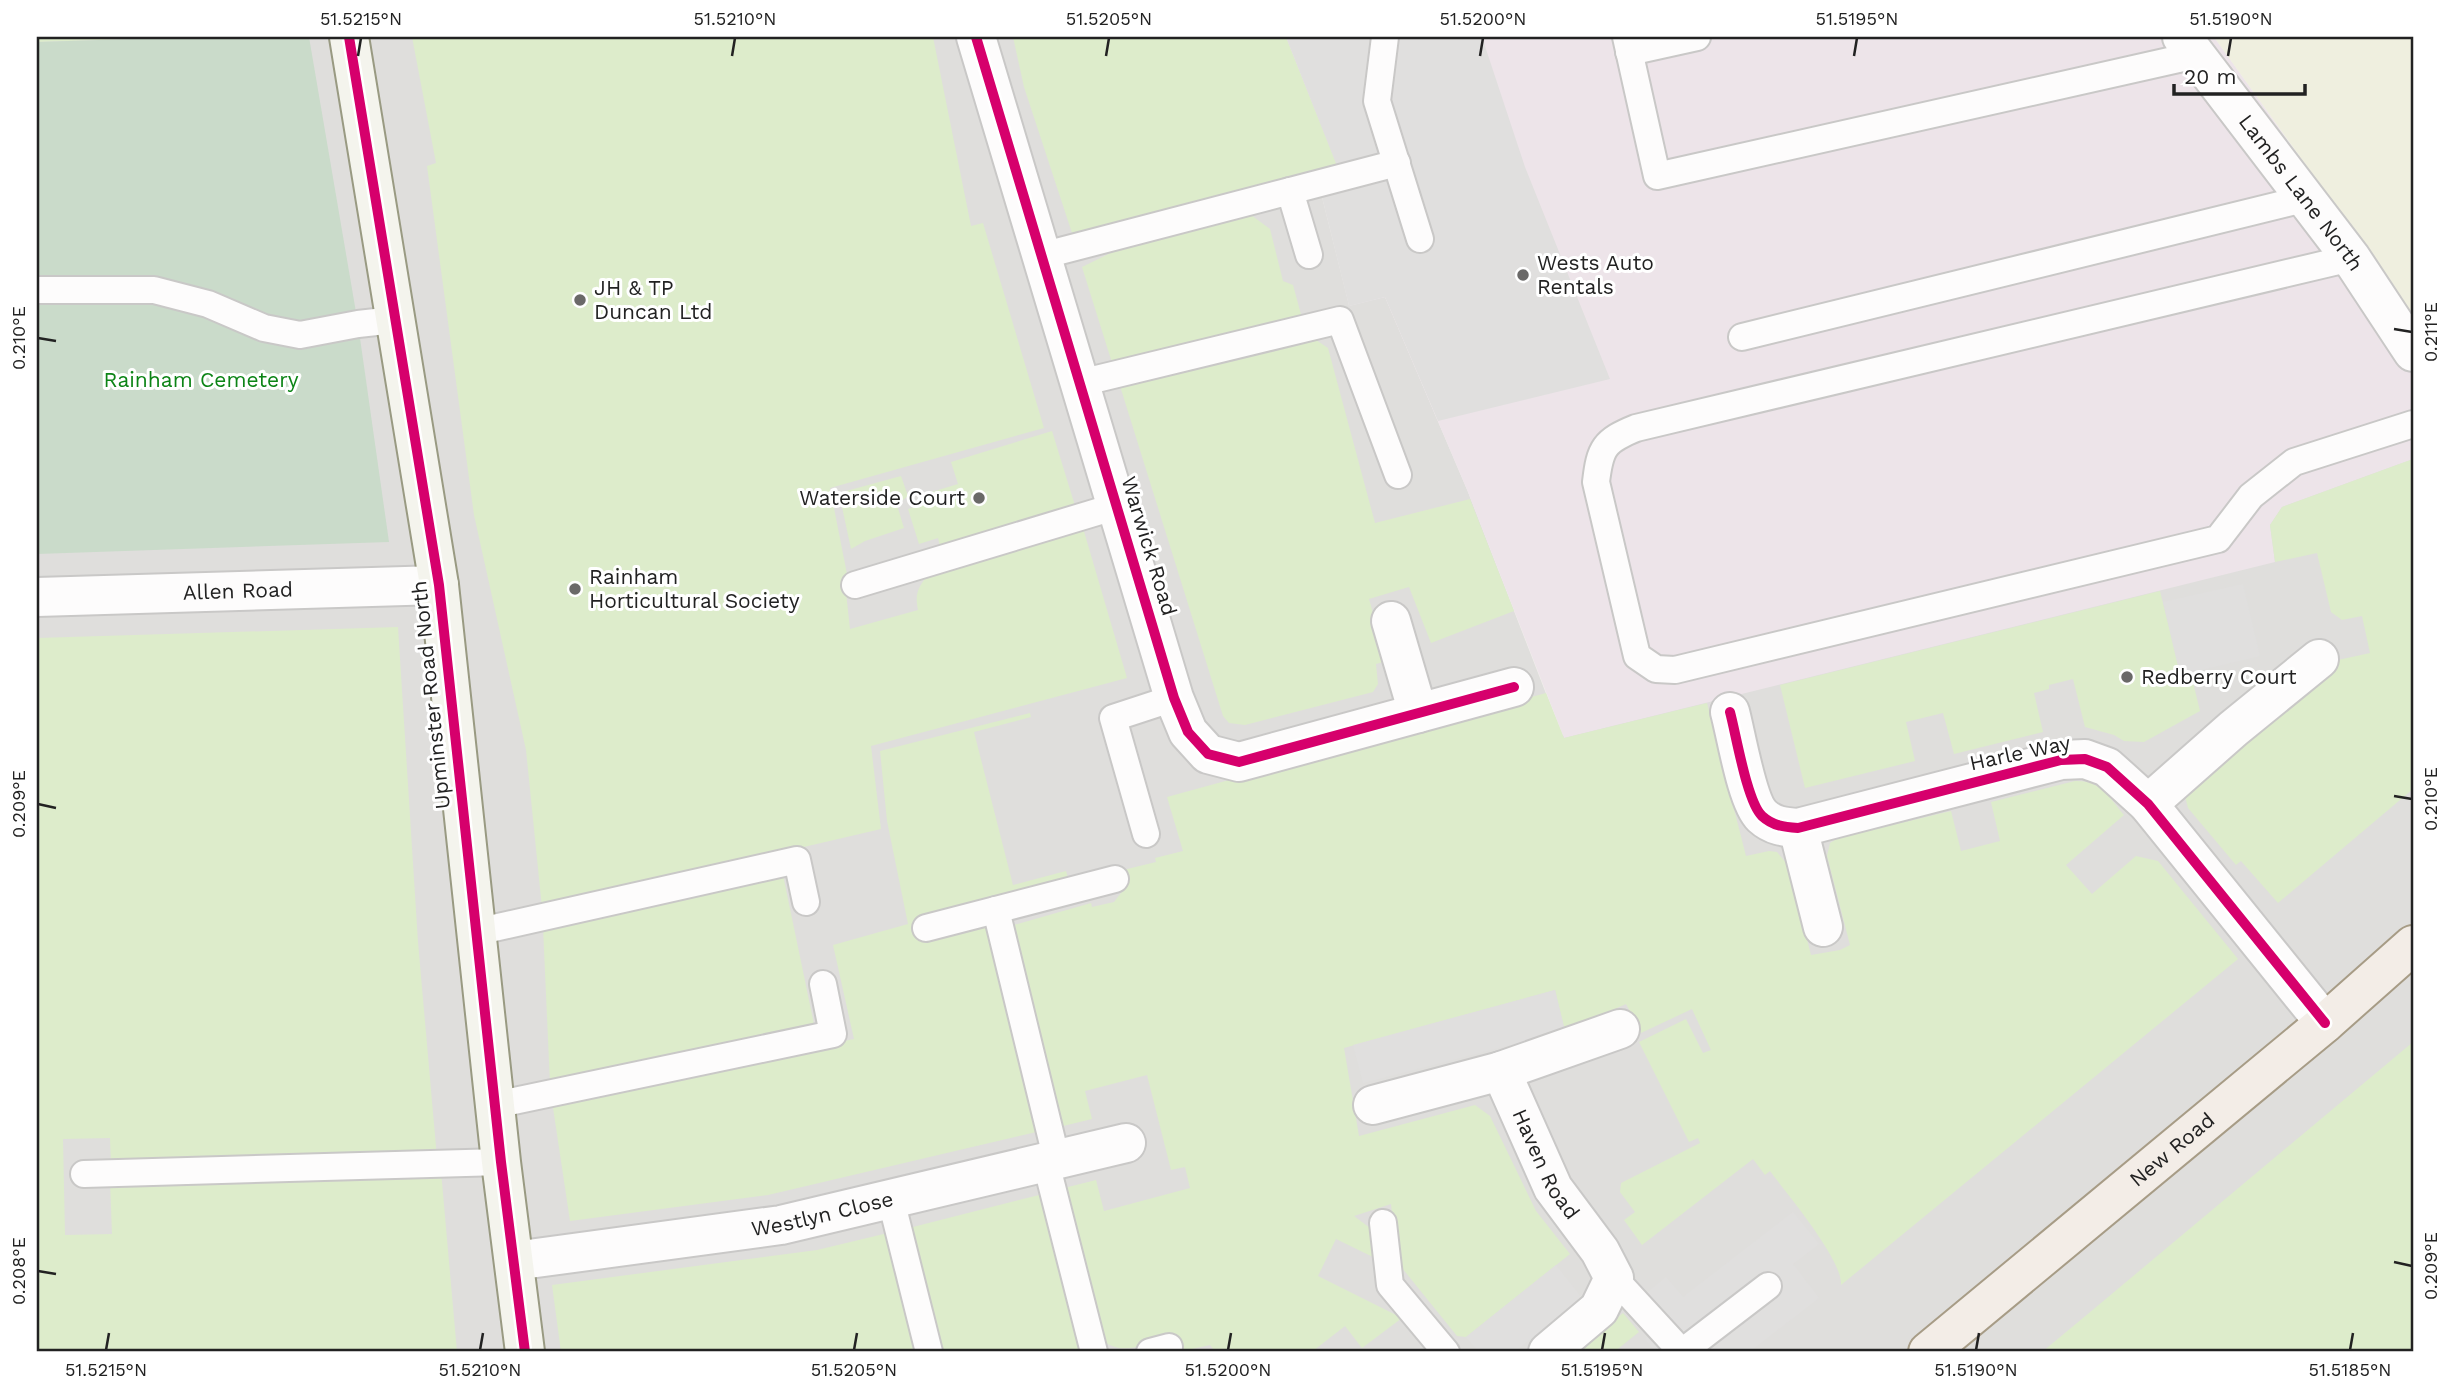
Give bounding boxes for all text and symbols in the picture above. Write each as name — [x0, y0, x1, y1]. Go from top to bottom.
text: 51.5215°N — [320, 8, 402, 29]
text: 51.5210°N — [694, 8, 776, 29]
text: 51.5205°N — [1066, 8, 1152, 29]
text: 51.5200°N — [1439, 8, 1527, 29]
text: 51.5195°N — [1816, 8, 1898, 29]
text: 51.5190°N — [2189, 8, 2273, 29]
scale bar — [2174, 52, 2305, 96]
text: 20 m — [2184, 64, 2236, 89]
street label: Lambs Lane North — [2234, 109, 2369, 275]
place label: Wests Auto Rentals — [1537, 250, 1654, 299]
marker: Wests Auto Rentals — [1515, 267, 1531, 283]
place label: JH & TP Duncan Ltd — [594, 275, 713, 324]
marker: JH & TP Duncan Ltd — [572, 292, 588, 308]
text: 0.211°E — [2420, 302, 2441, 362]
text: 0.210°E — [8, 306, 29, 370]
park label: Rainham Cemetery — [103, 367, 299, 392]
street label: Warwick Road — [1116, 473, 1183, 619]
place label: Waterside Court — [799, 485, 965, 510]
marker: Waterside Court — [971, 490, 987, 506]
place label: Rainham Horticultural Society — [589, 564, 800, 613]
street label: Allen Road — [182, 576, 293, 605]
street label: Upminster Road North — [406, 579, 455, 811]
marker: Rainham Horticultural Society — [567, 581, 583, 597]
place label: Redberry Court — [2141, 664, 2297, 689]
marker: Redberry Court — [2119, 669, 2135, 685]
street label: Harle Way — [1967, 730, 2073, 775]
text: 0.210°E — [2420, 767, 2441, 831]
text: 0.209°E — [8, 770, 29, 838]
street label: Haven Road — [1507, 1105, 1585, 1224]
street label: New Road — [2124, 1107, 2219, 1192]
street label: Westlyn Close — [750, 1186, 896, 1241]
text: 0.209°E — [2420, 1232, 2441, 1300]
text: 0.208°E — [8, 1237, 29, 1305]
text: 51.5215°N — [65, 1359, 147, 1380]
text: 51.5210°N — [439, 1359, 521, 1380]
text: 51.5205°N — [811, 1359, 897, 1380]
text: 51.5200°N — [1184, 1359, 1272, 1380]
text: 51.5195°N — [1561, 1359, 1643, 1380]
text: 51.5190°N — [1934, 1359, 2018, 1380]
text: 51.5185°N — [2309, 1359, 2391, 1380]

